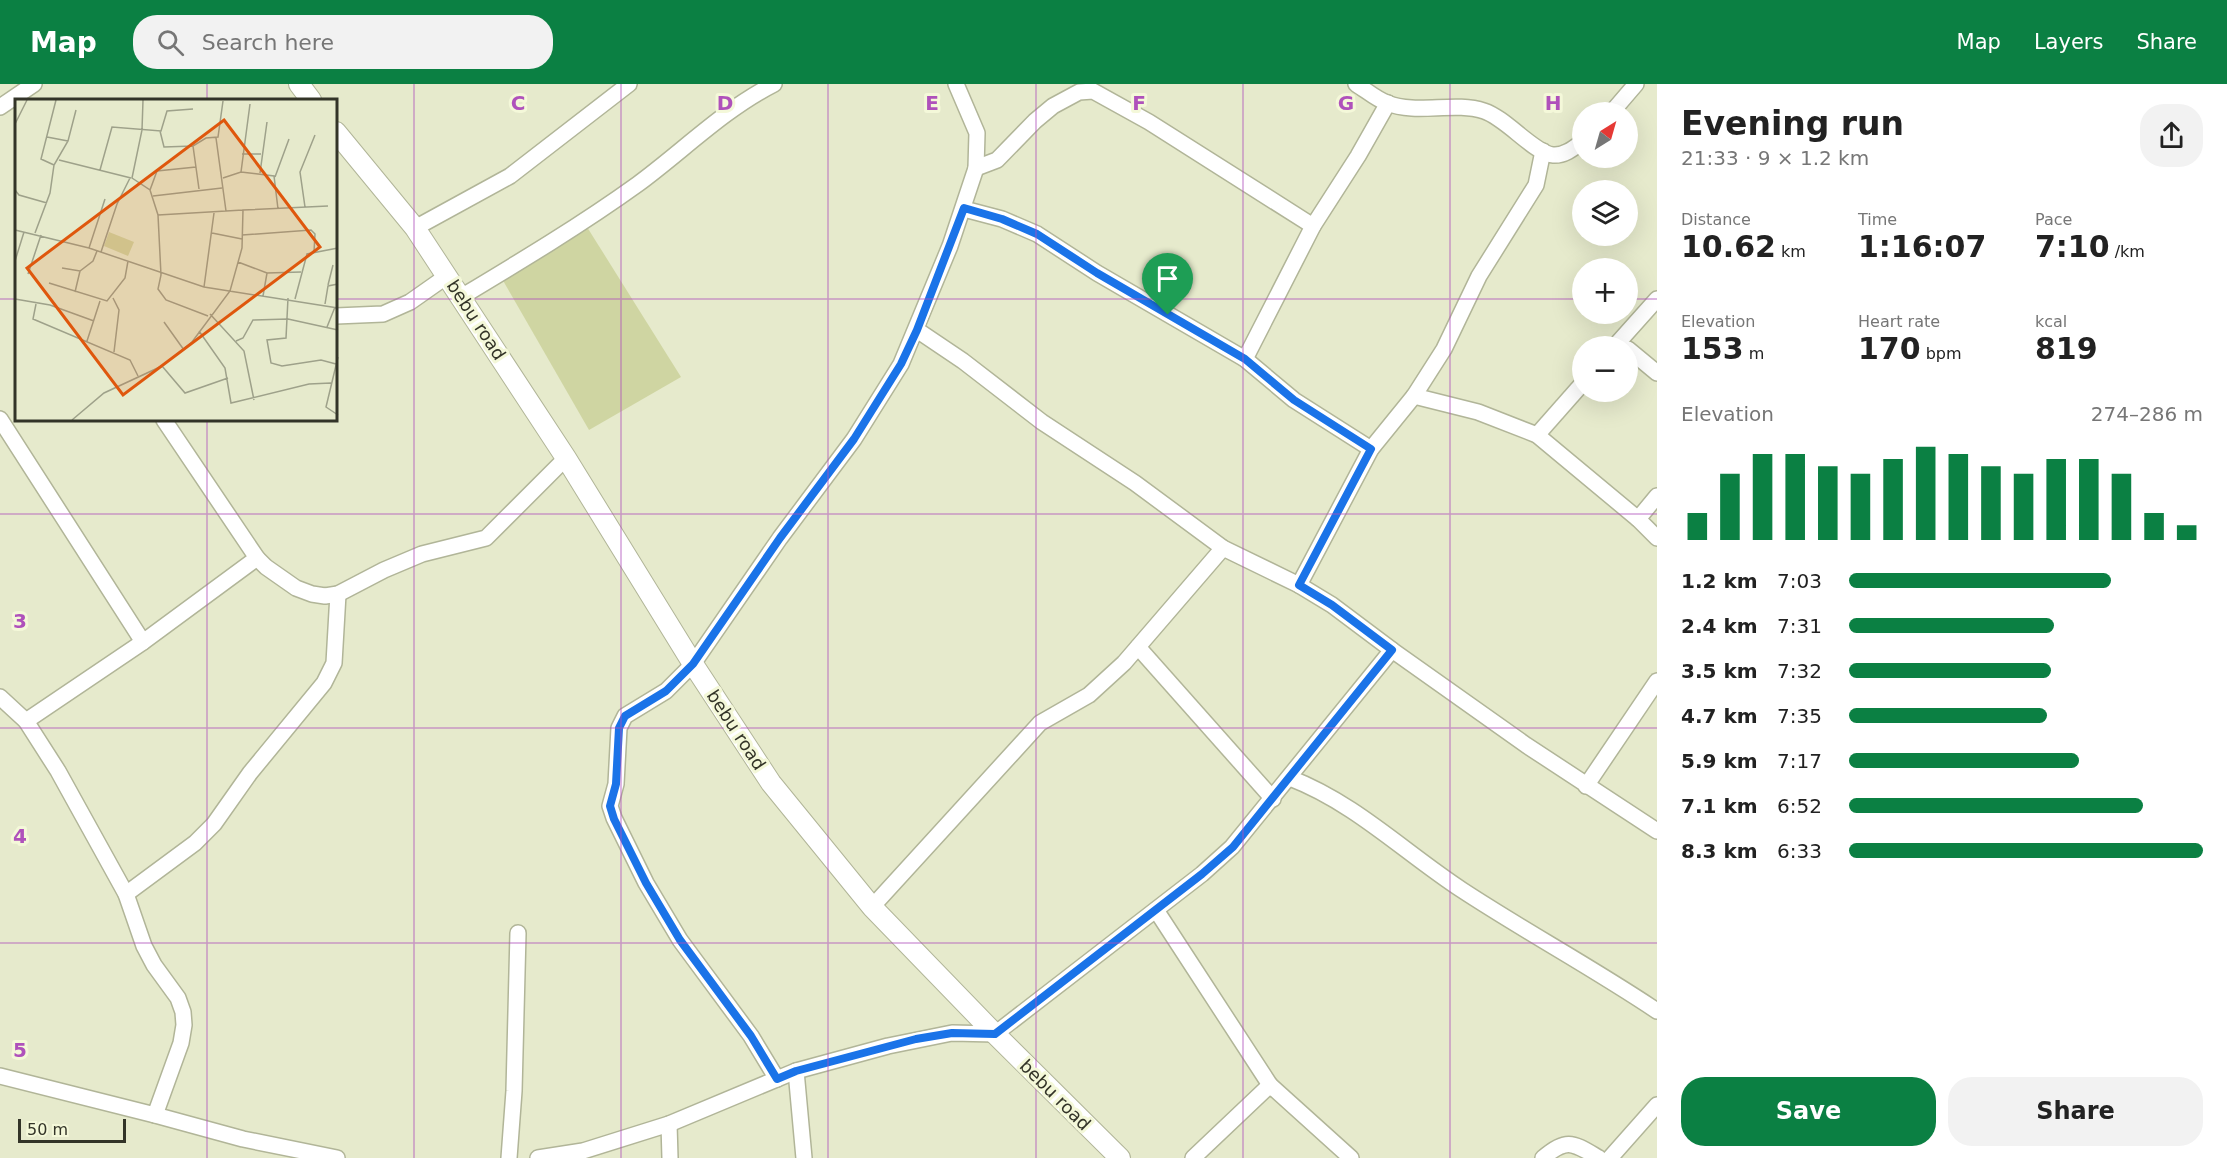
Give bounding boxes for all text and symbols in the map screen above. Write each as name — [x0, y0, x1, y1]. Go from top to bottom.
search box — [133, 15, 553, 69]
text: Map — [30, 26, 97, 59]
icon: search — [154, 26, 187, 59]
text: Search here — [202, 30, 334, 55]
text: Map — [1957, 30, 2001, 54]
text: Layers — [2034, 30, 2103, 54]
text: Share — [2136, 30, 2197, 54]
text: C — [511, 91, 525, 115]
text: D — [717, 91, 733, 115]
text: E — [925, 91, 939, 115]
text: F — [1132, 91, 1146, 115]
text: G — [1338, 91, 1354, 115]
text: H — [1545, 91, 1561, 115]
inset map — [15, 99, 338, 422]
north arrow — [1572, 102, 1638, 168]
map controls — [1572, 102, 1638, 402]
text: Evening run — [1681, 104, 1904, 143]
button: share — [2140, 104, 2203, 167]
text: 21:33 · 9 × 1.2 km — [1681, 146, 1869, 170]
button: layers — [1572, 180, 1638, 246]
text: Distance — [1681, 210, 1751, 229]
text: Time — [1858, 210, 1897, 229]
text: Pace — [2035, 210, 2072, 229]
text: 10.62 — [1681, 229, 1776, 264]
text: 1:16:07 — [1858, 229, 1986, 264]
text: 7:10 — [2035, 229, 2110, 264]
text: km — [1776, 242, 1806, 261]
text: /km — [2110, 242, 2145, 261]
pin — [1142, 253, 1193, 315]
button: + — [1572, 258, 1638, 324]
icon: arrive — [1151, 262, 1184, 295]
street label: bebu road — [443, 276, 510, 364]
text: Elevation — [1681, 312, 1755, 331]
text: Heart rate — [1858, 312, 1940, 331]
text: kcal — [2035, 312, 2067, 331]
text: 153 — [1681, 331, 1744, 366]
text: 170 — [1858, 331, 1921, 366]
text: 819 — [2035, 331, 2098, 366]
button: − — [1572, 336, 1638, 402]
text: m — [1744, 344, 1764, 363]
text: bpm — [1921, 344, 1962, 363]
text: Elevation — [1681, 402, 1774, 426]
text: 274–286 m — [2091, 402, 2203, 426]
text: 1.2 km — [1681, 569, 1758, 593]
text: 7:03 — [1777, 569, 1822, 593]
text: 3 — [13, 609, 27, 633]
text: 2.4 km — [1681, 614, 1758, 638]
text: 7:31 — [1777, 614, 1822, 638]
text: 3.5 km — [1681, 659, 1758, 683]
text: 7:32 — [1777, 659, 1822, 683]
street label: bebu road — [703, 686, 770, 774]
text: 4.7 km — [1681, 704, 1758, 728]
text: 7:35 — [1777, 704, 1822, 728]
text: 5.9 km — [1681, 749, 1758, 773]
text: 7:17 — [1777, 749, 1822, 773]
text: 7.1 km — [1681, 794, 1758, 818]
text: 6:52 — [1777, 794, 1822, 818]
text: 4 — [13, 824, 27, 848]
text: 8.3 km — [1681, 839, 1758, 863]
text: 6:33 — [1777, 839, 1822, 863]
text: 5 — [13, 1038, 27, 1062]
street label: bebu road — [1016, 1055, 1095, 1134]
button: Save — [1681, 1077, 1936, 1146]
button: Share — [1948, 1077, 2203, 1146]
scale bar — [18, 1116, 126, 1144]
text: 50 m — [27, 1120, 68, 1139]

